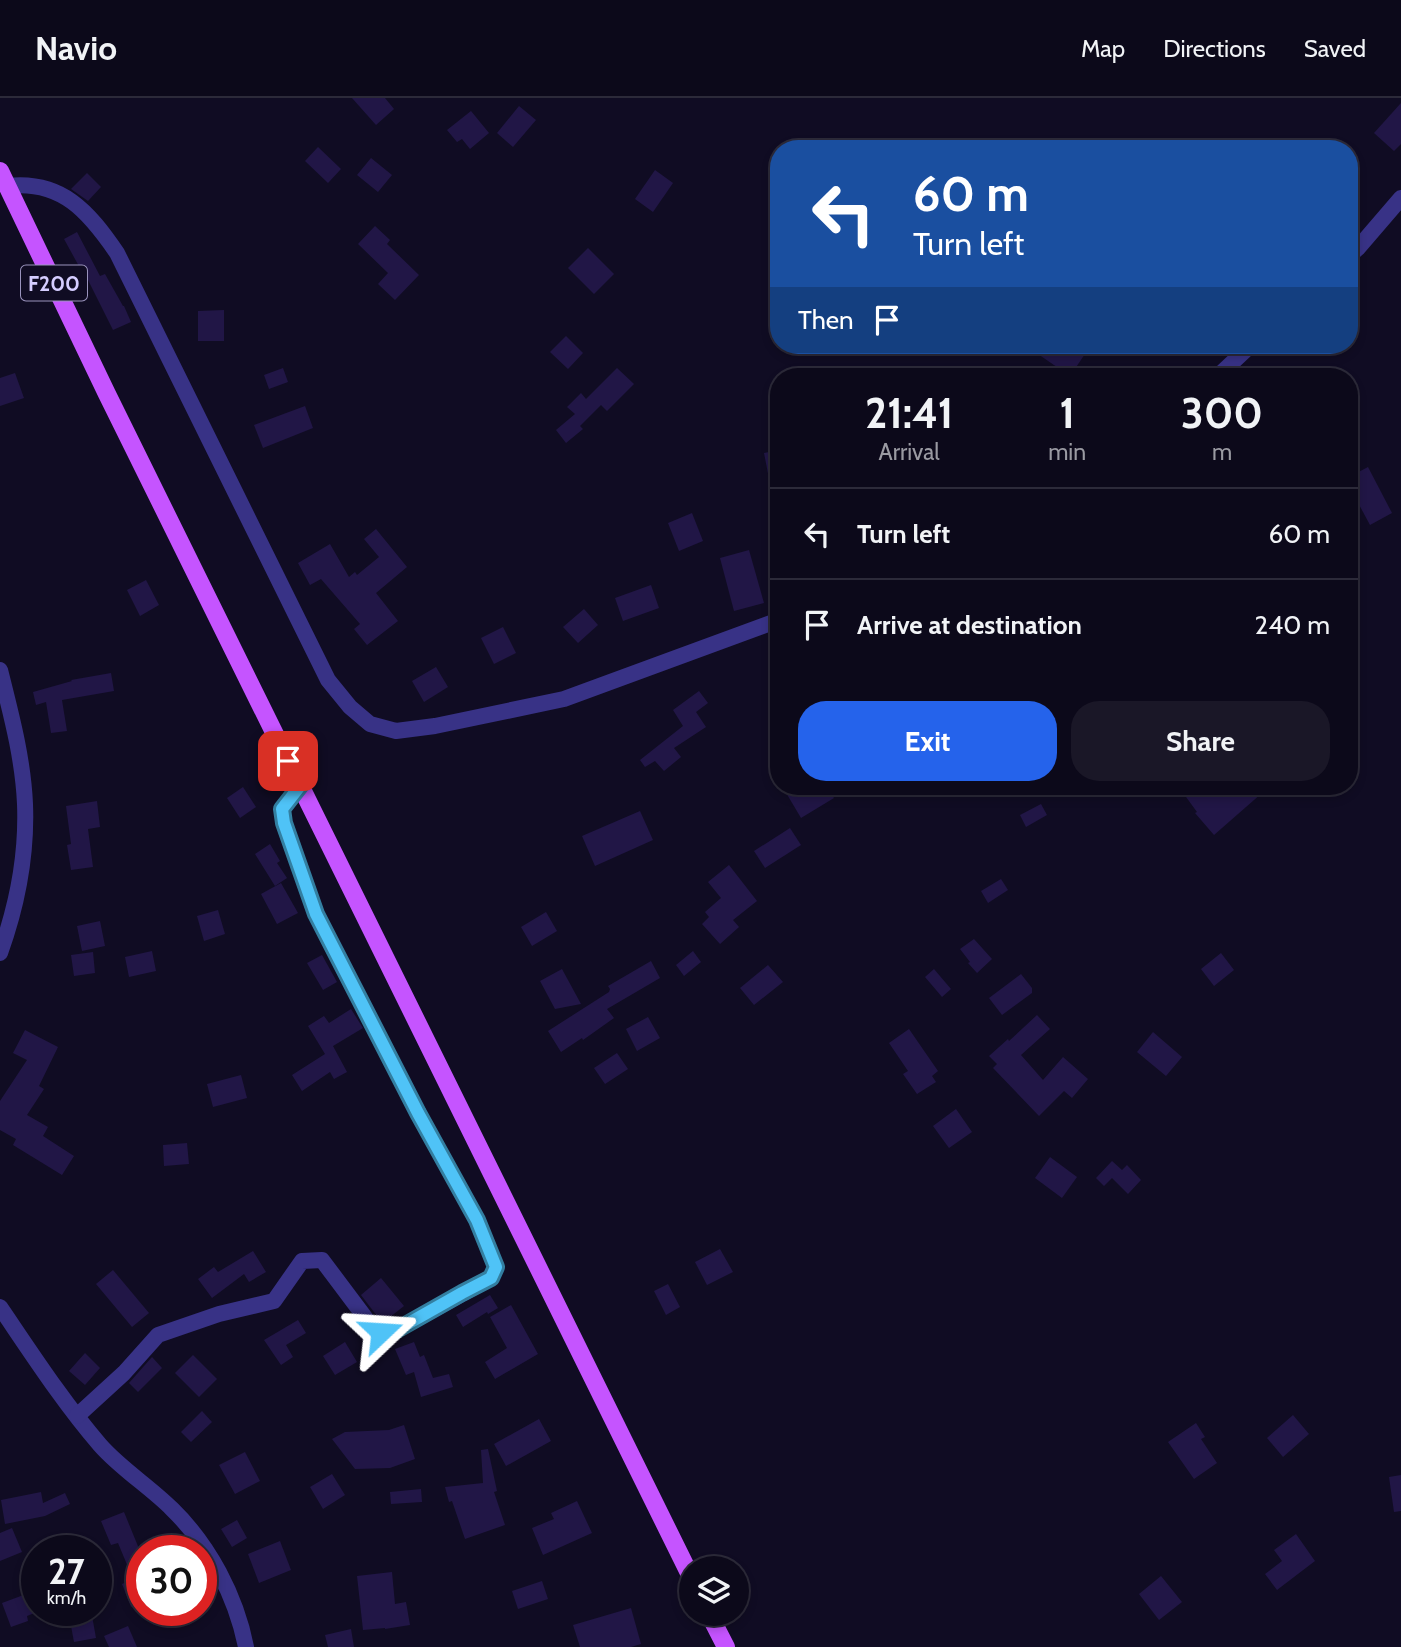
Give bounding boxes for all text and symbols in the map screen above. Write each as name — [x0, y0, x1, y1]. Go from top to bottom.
text: Navio — [35, 28, 117, 68]
text: Map — [1081, 34, 1125, 63]
text: Directions — [1163, 34, 1266, 63]
text: Saved — [1304, 34, 1366, 63]
text: 60 m — [913, 164, 1029, 223]
icon: left — [798, 168, 889, 259]
text: Turn left — [913, 224, 1024, 263]
road number: F200 — [21, 266, 87, 300]
icon: arrive — [868, 301, 906, 339]
text: Then — [798, 304, 854, 336]
text: 21:41 — [865, 387, 953, 439]
text: 1 — [1059, 387, 1075, 439]
text: 300 — [1181, 387, 1263, 439]
text: Arrival — [878, 438, 940, 466]
text: min — [1048, 438, 1086, 466]
text: m — [1212, 438, 1232, 466]
icon: left — [798, 515, 836, 553]
text: Turn left — [857, 518, 950, 550]
text: 60 m — [1268, 518, 1330, 550]
icon: arrive — [798, 606, 836, 644]
text: Arrive at destination — [857, 609, 1082, 641]
text: 240 m — [1255, 609, 1330, 641]
button: Exit — [798, 701, 1057, 781]
button: Share — [1071, 701, 1330, 781]
pin — [258, 731, 318, 791]
icon: arrive — [269, 742, 307, 780]
position arrow — [344, 1295, 418, 1369]
speed limit sign: 30 — [126, 1535, 217, 1626]
text: 27 — [48, 1550, 85, 1593]
map controls — [679, 1556, 749, 1626]
button: layers — [679, 1556, 749, 1626]
text: km/h — [47, 1587, 86, 1609]

